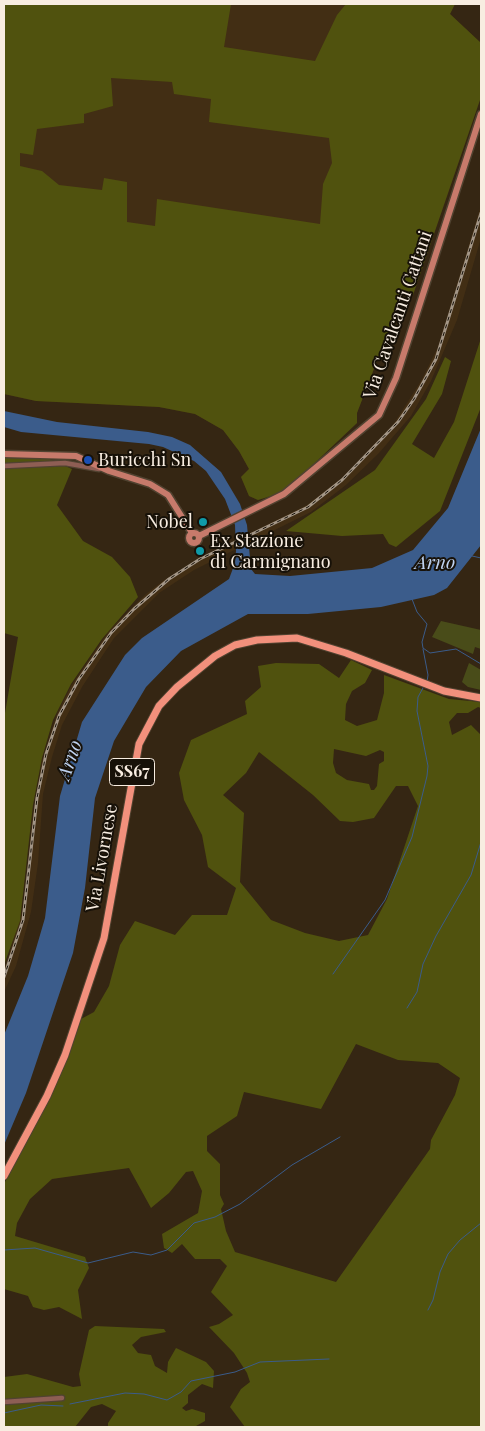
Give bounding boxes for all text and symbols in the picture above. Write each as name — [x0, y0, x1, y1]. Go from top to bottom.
street label: Via Cavalcanti Cattani — [359, 228, 437, 402]
place label: Buricchi Sn — [98, 449, 191, 471]
marker: Buricchi Sn — [82, 454, 94, 466]
place label: Nobel — [146, 511, 193, 533]
marker: Nobel — [197, 516, 209, 528]
place label: Ex Stazione di Carmignano — [210, 530, 331, 572]
marker: Ex Stazione di Carmignano — [194, 545, 206, 557]
water label: Arno — [415, 552, 455, 574]
water label: Arno — [53, 737, 87, 783]
road number: SS67 — [110, 759, 154, 786]
street label: Via Livornese — [82, 802, 122, 914]

